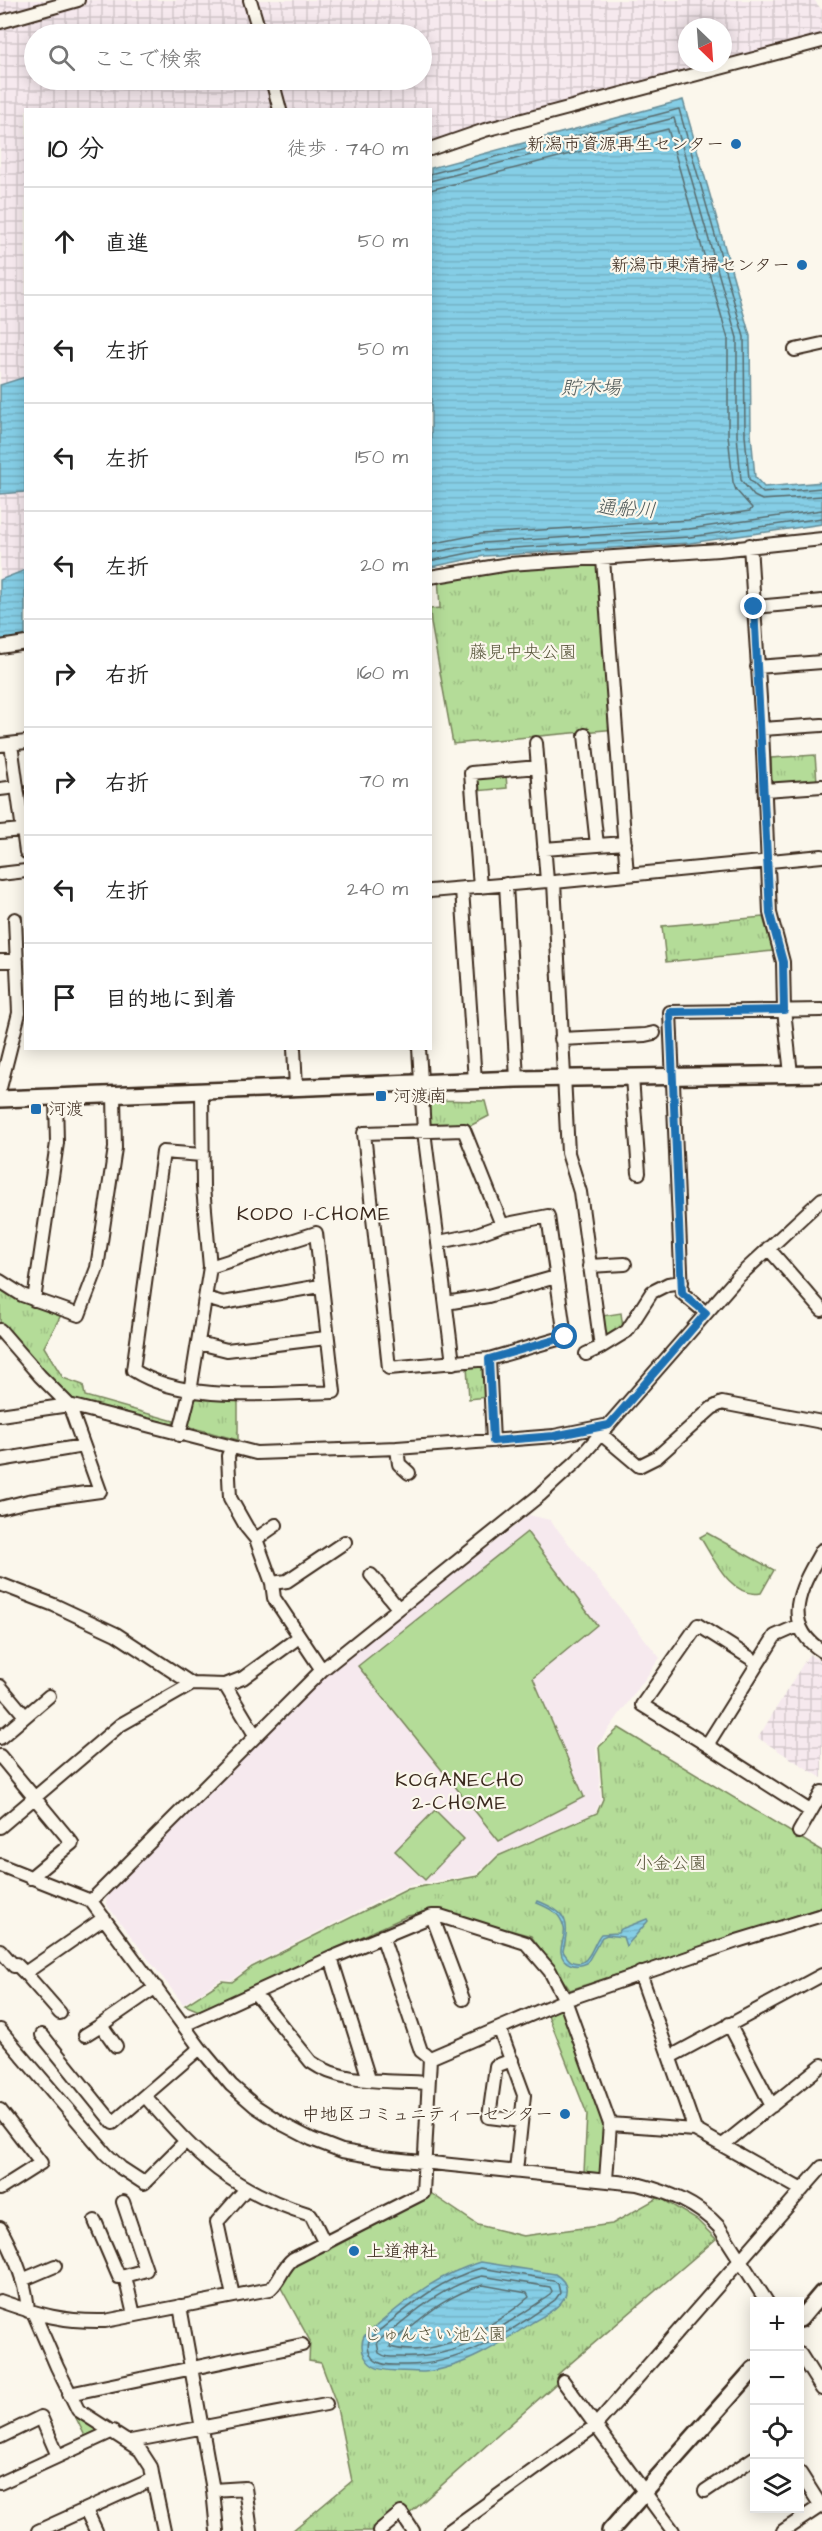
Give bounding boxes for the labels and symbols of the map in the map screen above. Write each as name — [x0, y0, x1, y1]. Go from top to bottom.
north arrow — [678, 18, 732, 72]
place label: 新潟市資源再生センター — [527, 132, 724, 157]
marker: 新潟市資源再生センター — [729, 137, 743, 151]
place label: 新潟市東清掃センター — [611, 253, 790, 278]
marker: 新潟市東清掃センター — [795, 258, 809, 272]
water label: 貯木場 — [561, 374, 623, 402]
water label: 通船川 — [595, 493, 657, 525]
route end — [740, 593, 766, 619]
park label: 藤見中央公園 — [469, 640, 577, 665]
place label: 河渡南 — [393, 1084, 447, 1109]
marker: 河渡南 — [374, 1089, 388, 1103]
place label: 河渡 — [48, 1097, 84, 1122]
marker: 河渡 — [29, 1102, 43, 1116]
district label: KODO 1-CHOME — [237, 1200, 391, 1228]
route start — [551, 1323, 577, 1349]
district label: KOGANECHO 2-CHOME — [395, 1766, 525, 1817]
park label: 小金公園 — [635, 1851, 707, 1876]
place label: 中地区コミュニティーセンター — [302, 2102, 553, 2127]
marker: 中地区コミュニティーセンター — [558, 2107, 572, 2121]
place label: 上道神社 — [366, 2239, 438, 2264]
marker: 上道神社 — [347, 2244, 361, 2258]
park label: じゅんさい池公園 — [364, 2322, 506, 2347]

